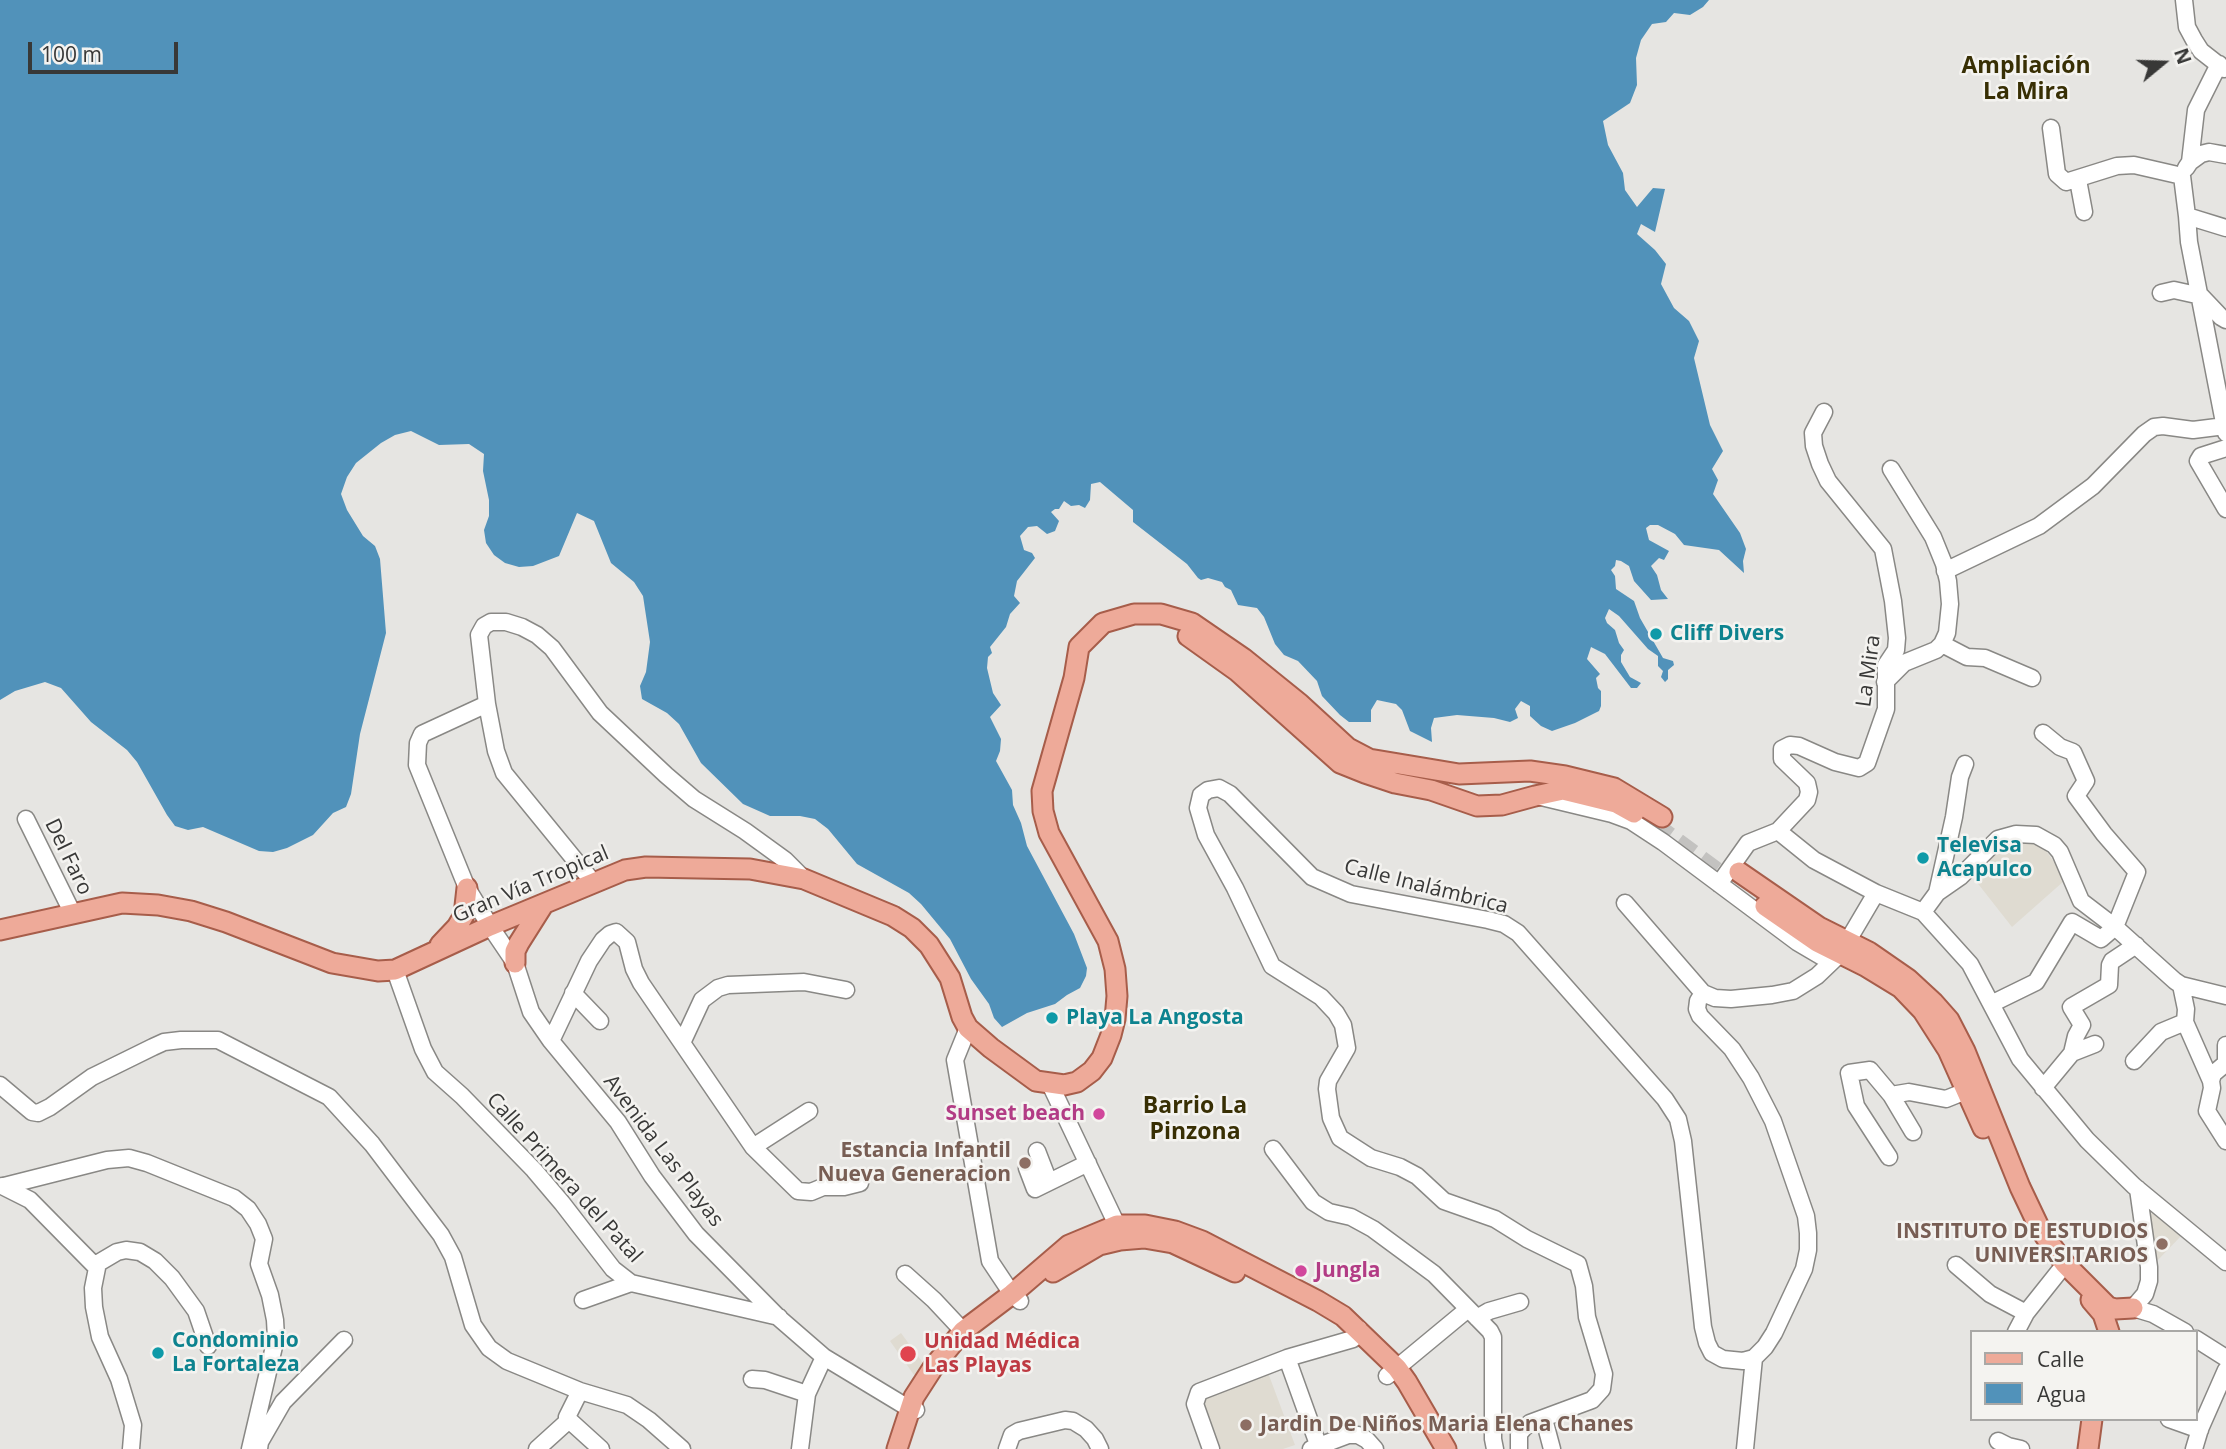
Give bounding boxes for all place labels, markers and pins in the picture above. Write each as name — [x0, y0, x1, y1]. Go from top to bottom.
place label: Cliff Divers — [1670, 621, 1784, 647]
marker: Cliff Divers — [1648, 626, 1664, 642]
place label: Televisa Acapulco — [1937, 833, 2032, 883]
marker: Televisa Acapulco — [1915, 850, 1931, 866]
place label: Playa La Angosta — [1066, 1005, 1244, 1031]
marker: Playa La Angosta — [1044, 1010, 1060, 1026]
place label: Sunset beach — [945, 1101, 1085, 1127]
marker: Sunset beach — [1091, 1106, 1107, 1122]
place label: Estancia Infantil Nueva Generacion — [818, 1138, 1011, 1188]
marker: Estancia Infantil Nueva Generacion — [1017, 1155, 1033, 1171]
place label: INSTITUTO DE ESTUDIOS UNIVERSITARIOS — [1896, 1219, 2148, 1269]
marker: INSTITUTO DE ESTUDIOS UNIVERSITARIOS — [2154, 1236, 2170, 1252]
place label: Jungla — [1315, 1258, 1381, 1284]
marker: Jungla — [1293, 1263, 1309, 1279]
place label: Condominio La Fortaleza — [172, 1328, 300, 1378]
place label: Unidad Médica Las Playas — [924, 1329, 1080, 1379]
marker: Unidad Médica Las Playas — [898, 1344, 918, 1364]
marker: Condominio La Fortaleza — [150, 1345, 166, 1361]
place label: Jardin De Niños Maria Elena Chanes — [1260, 1412, 1633, 1438]
marker: Jardin De Niños Maria Elena Chanes — [1238, 1417, 1254, 1433]

